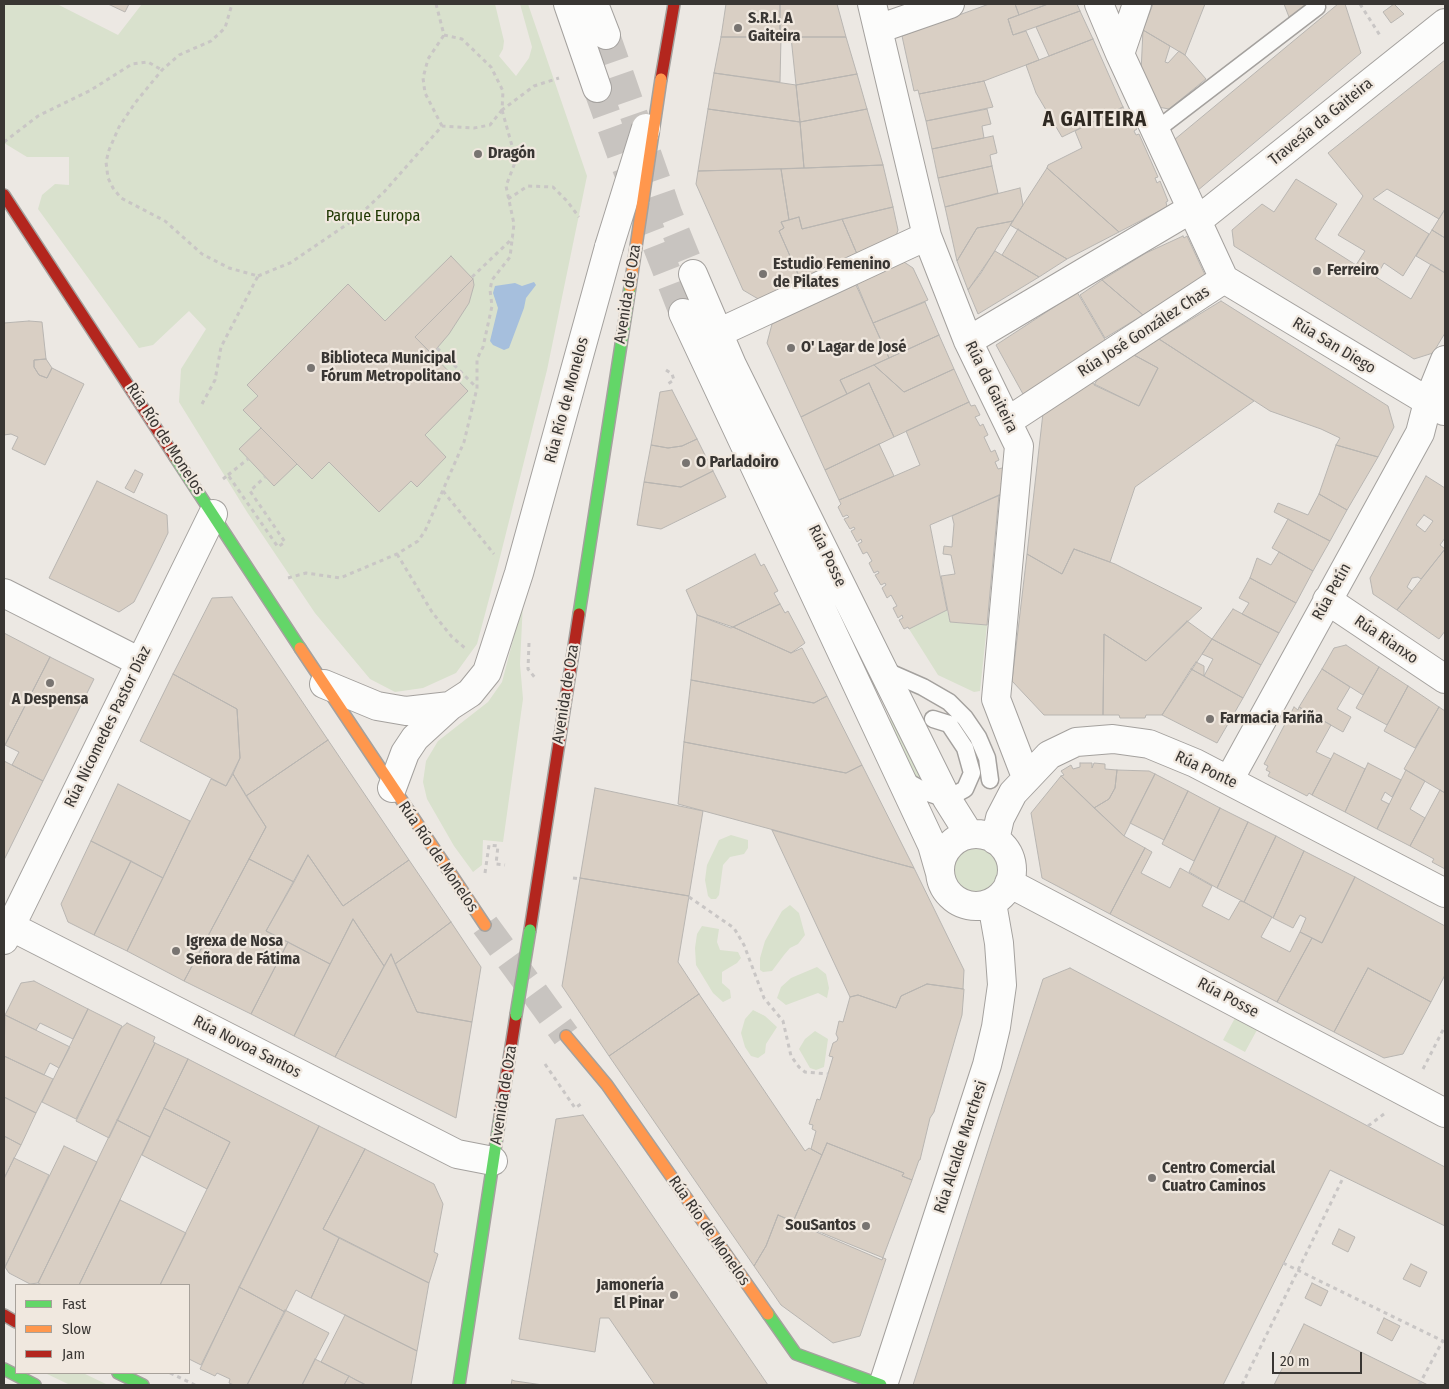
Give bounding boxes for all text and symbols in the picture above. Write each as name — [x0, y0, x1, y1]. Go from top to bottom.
place label: S.R.I. A Gaiteira — [748, 9, 800, 47]
marker: S.R.I. A Gaiteira — [732, 22, 744, 34]
street label: Travesía da Gaiteira — [1265, 74, 1377, 170]
district label: A GAITEIRA — [1042, 107, 1148, 133]
place label: Dragón — [488, 144, 535, 164]
marker: Dragón — [472, 148, 484, 160]
park label: Parque Europa — [326, 207, 420, 227]
street label: Avenida de Oza — [611, 243, 645, 345]
place label: Estudio Femenino de Pilates — [773, 255, 891, 293]
place label: Ferreiro — [1327, 261, 1379, 281]
marker: Ferreiro — [1311, 265, 1323, 277]
marker: Estudio Femenino de Pilates — [757, 268, 769, 280]
street label: Rúa José González Chas — [1075, 282, 1213, 382]
street label: Rúa San Diego — [1289, 314, 1379, 378]
street label: Rúa Río de Monelos — [541, 335, 593, 465]
place label: O' Lagar de José — [801, 338, 906, 358]
street label: Rúa da Gaiteira — [961, 338, 1021, 436]
marker: O' Lagar de José — [785, 342, 797, 354]
place label: Biblioteca Municipal Fórum Metropolitano — [321, 349, 461, 387]
marker: Biblioteca Municipal Fórum Metropolitano — [305, 362, 317, 374]
street label: Rúa Río de Monelos — [122, 380, 208, 498]
place label: O Parladoiro — [696, 453, 779, 473]
marker: O Parladoiro — [680, 457, 692, 469]
street label: Rúa Posse — [804, 522, 850, 590]
street label: Rúa Petín — [1309, 560, 1355, 624]
street label: Rúa Rianxo — [1350, 612, 1422, 668]
street label: Rúa Nicomedes Pastor Díaz — [61, 643, 155, 811]
street label: Avenida de Oza — [549, 643, 583, 745]
marker: A Despensa — [44, 677, 56, 689]
place label: A Despensa — [12, 690, 88, 710]
place label: Farmacia Fariña — [1220, 709, 1323, 729]
marker: Farmacia Fariña — [1204, 713, 1216, 725]
street label: Rúa Ponte — [1172, 747, 1240, 793]
street label: Rúa Río de Monelos — [394, 798, 482, 916]
place label: Igrexa de Nosa Señora de Fátima — [186, 932, 300, 970]
marker: Igrexa de Nosa Señora de Fátima — [170, 945, 182, 957]
street label: Rúa Posse — [1194, 974, 1262, 1022]
street label: Rúa Novoa Santos — [190, 1012, 304, 1082]
street label: Avenida de Oza — [487, 1044, 521, 1146]
street label: Rúa Alcalde Marchesi — [930, 1078, 992, 1216]
place label: Centro Comercial Cuatro Caminos — [1162, 1159, 1275, 1197]
marker: Centro Comercial Cuatro Caminos — [1146, 1172, 1158, 1184]
street label: Rúa Río de Monelos — [664, 1173, 754, 1289]
place label: SouSantos — [785, 1216, 856, 1236]
marker: SouSantos — [860, 1220, 872, 1232]
place label: Jamonería El Pinar — [596, 1276, 664, 1314]
legend — [15, 1284, 190, 1374]
marker: Jamonería El Pinar — [668, 1289, 680, 1301]
text: Fast — [62, 1295, 86, 1313]
text: Slow — [62, 1320, 91, 1338]
scale bar — [1274, 1342, 1364, 1374]
text: Jam — [62, 1345, 85, 1363]
text: 20 m — [1280, 1352, 1310, 1370]

